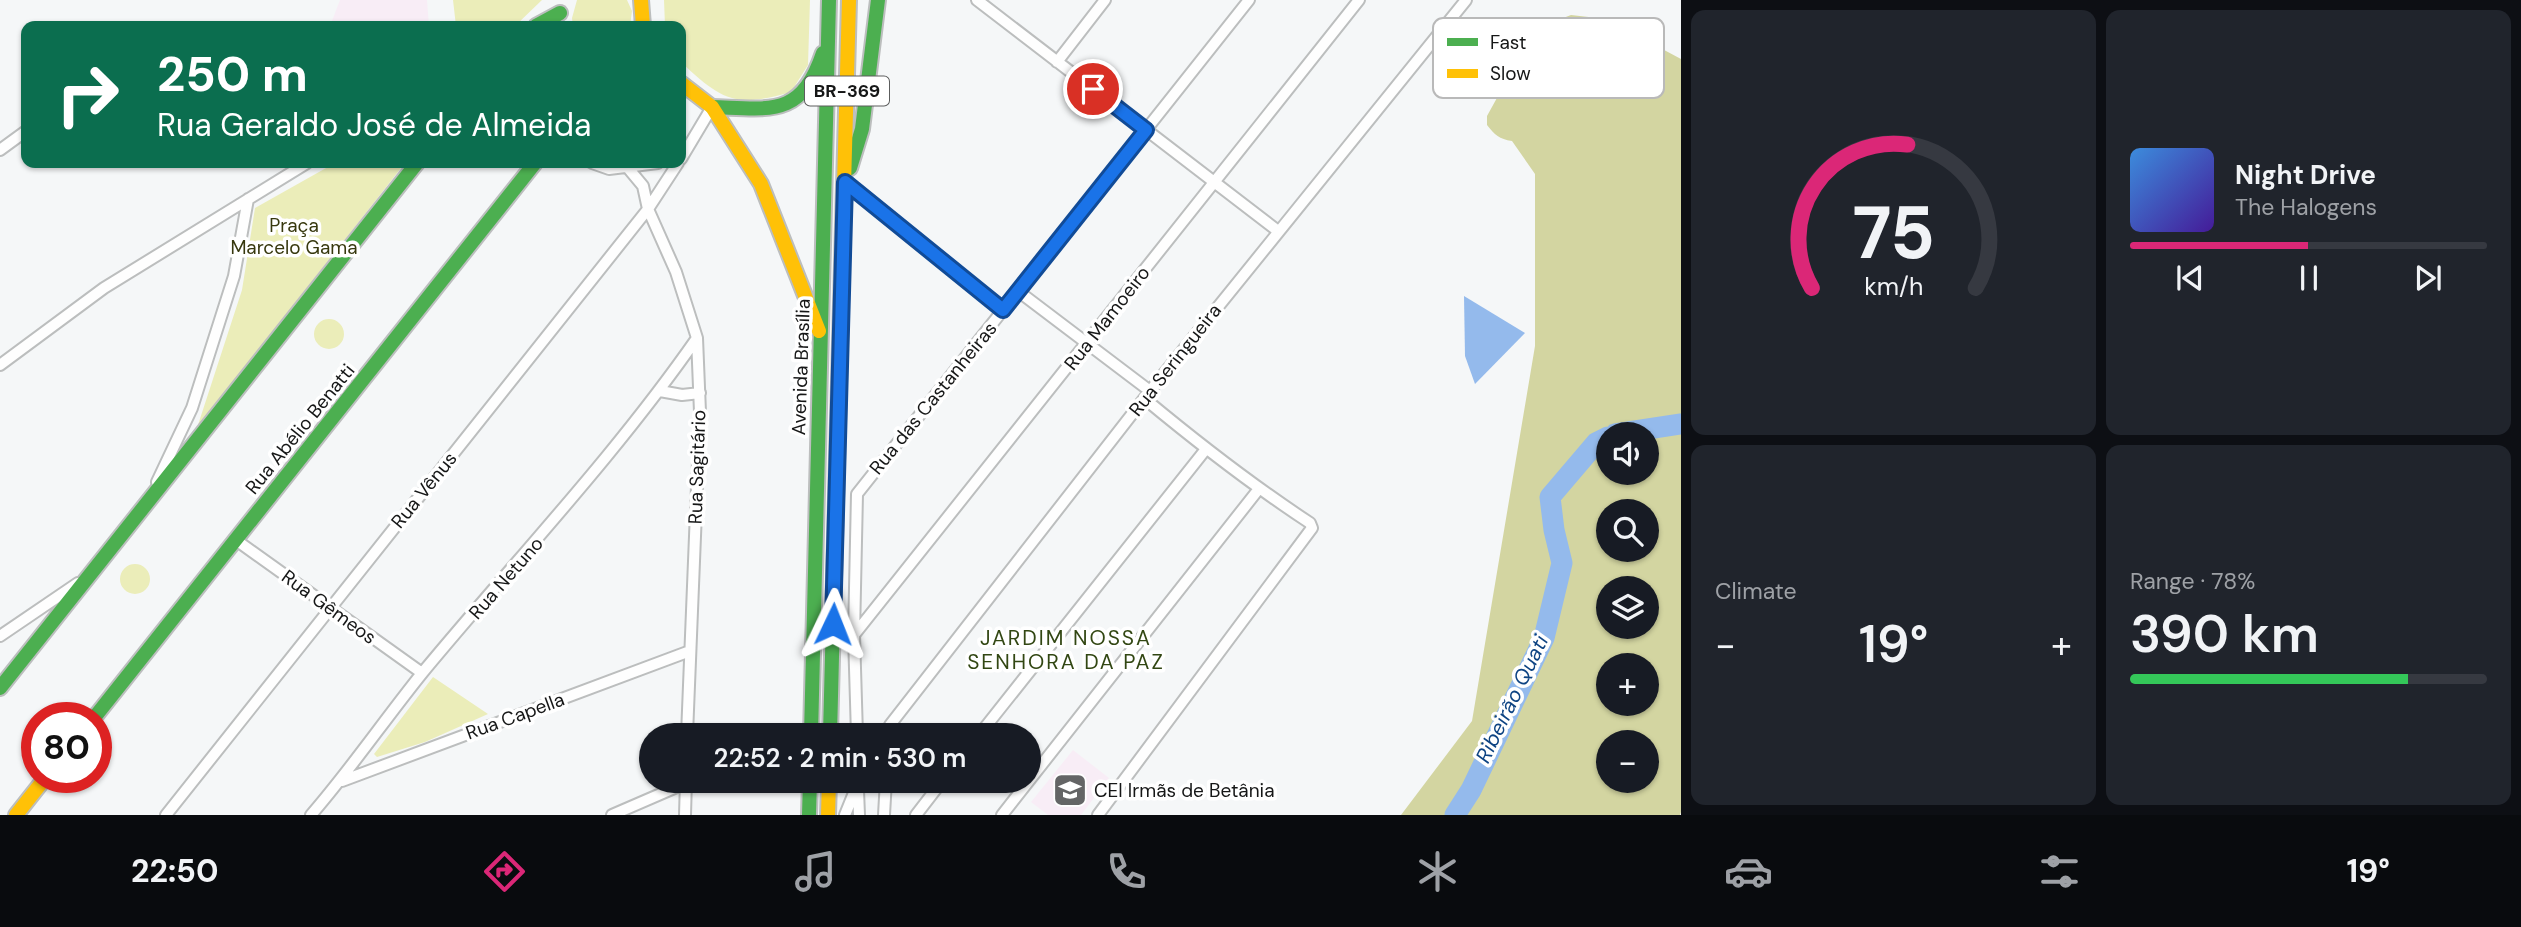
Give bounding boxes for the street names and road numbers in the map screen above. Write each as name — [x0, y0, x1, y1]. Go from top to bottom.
road number: BR-369 — [805, 76, 889, 106]
street label: Rua Mamoeiro — [1059, 261, 1155, 375]
street label: Avenida Brasília — [786, 298, 816, 436]
street label: Rua Seringueira — [1123, 299, 1227, 421]
street label: Rua das Castanheiras — [864, 317, 1002, 479]
street label: Rua Abélio Benatti — [240, 359, 360, 499]
street label: Rua Sagitário — [683, 409, 711, 525]
street label: Rua Vênus — [386, 447, 462, 533]
street label: Rua Netuno — [463, 531, 549, 625]
street label: Rua Gêmeos — [277, 564, 381, 650]
street label: Rua Capella — [462, 687, 568, 745]

